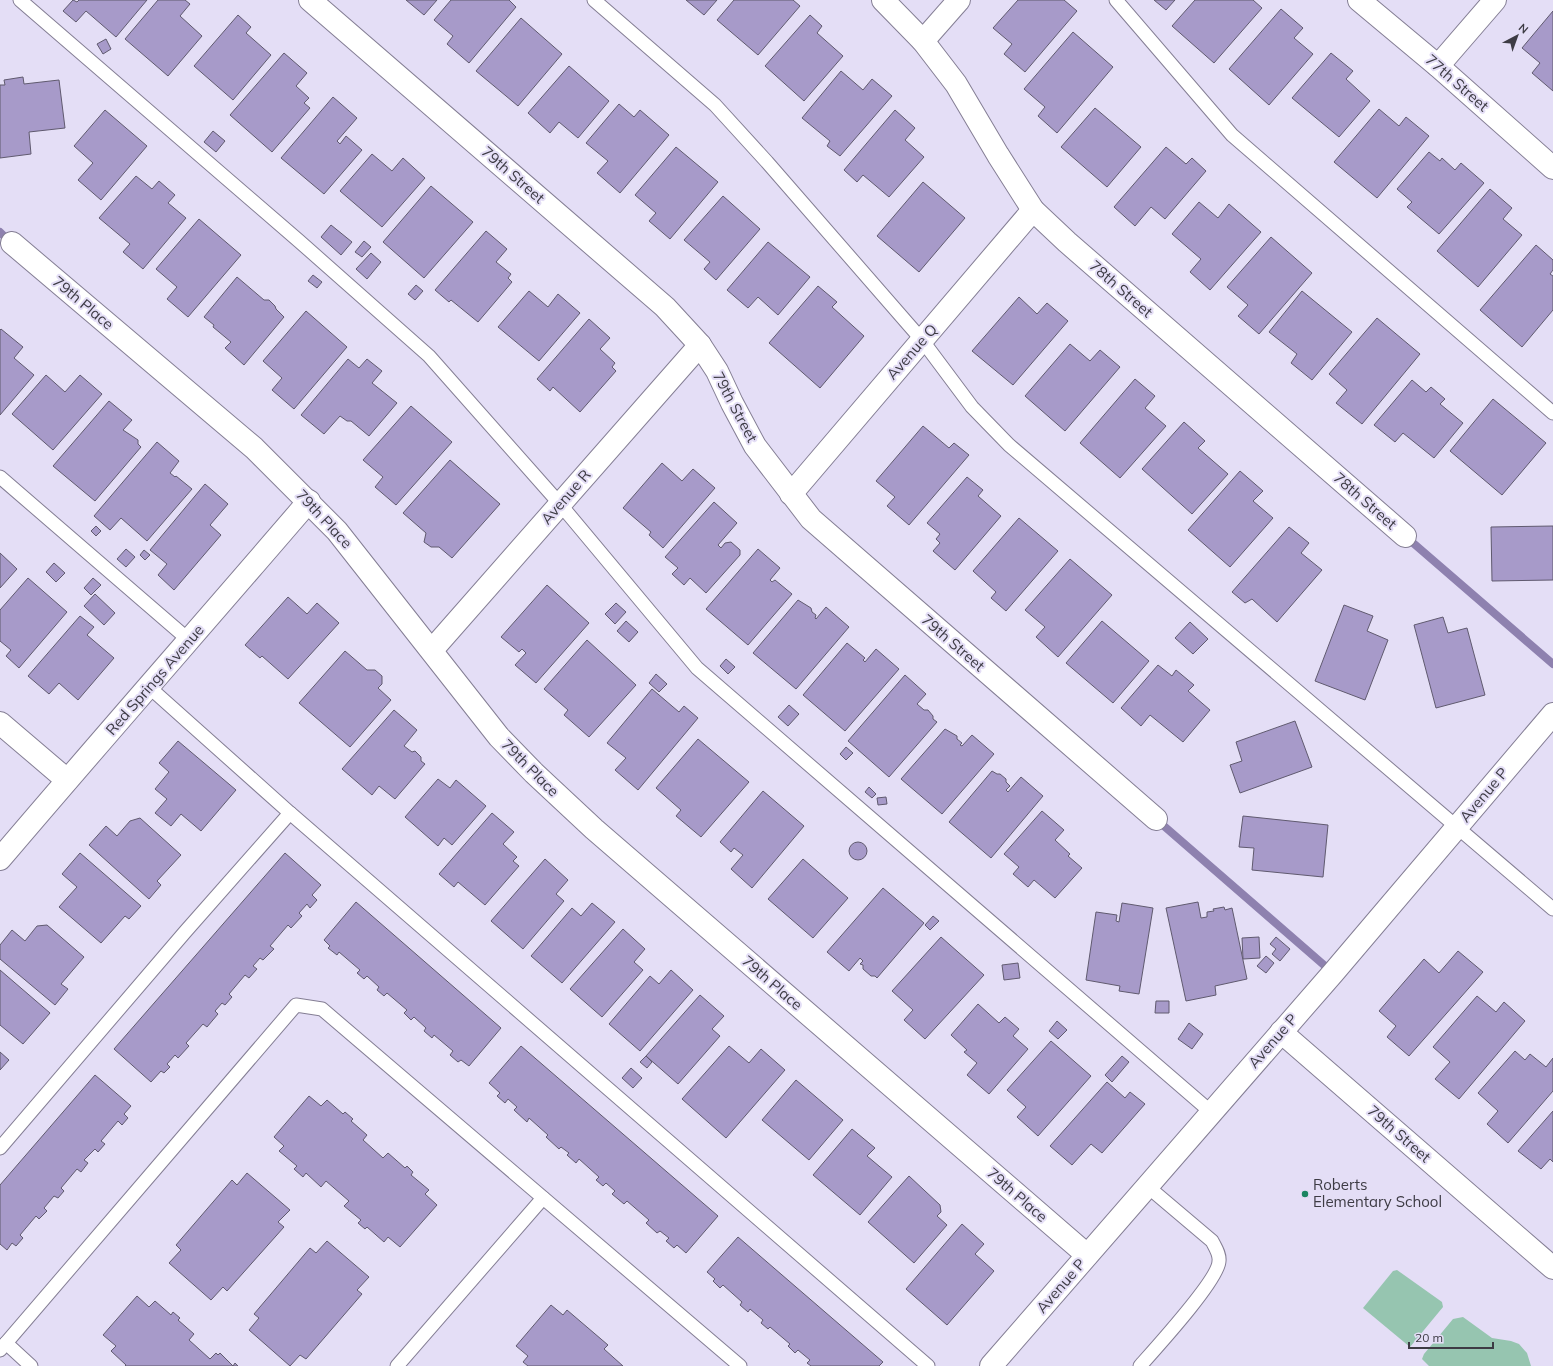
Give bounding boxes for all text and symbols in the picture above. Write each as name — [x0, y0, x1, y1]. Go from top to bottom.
north arrow — [1497, 16, 1537, 56]
text: N — [1516, 20, 1531, 36]
street label: 77th Street — [1422, 50, 1493, 115]
street label: 79th Street — [478, 142, 549, 207]
street label: 78th Street — [1086, 256, 1157, 321]
street label: 79th Place — [49, 272, 118, 334]
street label: Avenue Q — [882, 320, 941, 383]
street label: 79th Street — [709, 368, 762, 445]
street label: Avenue R — [537, 465, 595, 528]
street label: 78th Street — [1330, 468, 1401, 533]
street label: 79th Place — [292, 485, 356, 552]
street label: 79th Street — [918, 610, 989, 675]
street label: Red Springs Avenue — [101, 621, 208, 739]
street label: 79th Place — [498, 735, 563, 800]
street label: Avenue P — [1455, 763, 1512, 826]
street label: 79th Place — [738, 951, 806, 1014]
street label: Avenue P — [1244, 1009, 1302, 1072]
street label: 79th Street — [1364, 1101, 1435, 1166]
street label: 79th Place — [983, 1163, 1051, 1226]
place label: Roberts Elementary School — [1313, 1175, 1442, 1211]
marker: Roberts Elementary School — [1300, 1189, 1310, 1199]
street label: Avenue P — [1032, 1254, 1090, 1317]
scale bar — [1409, 1324, 1493, 1350]
text: 20 m — [1415, 1330, 1443, 1345]

